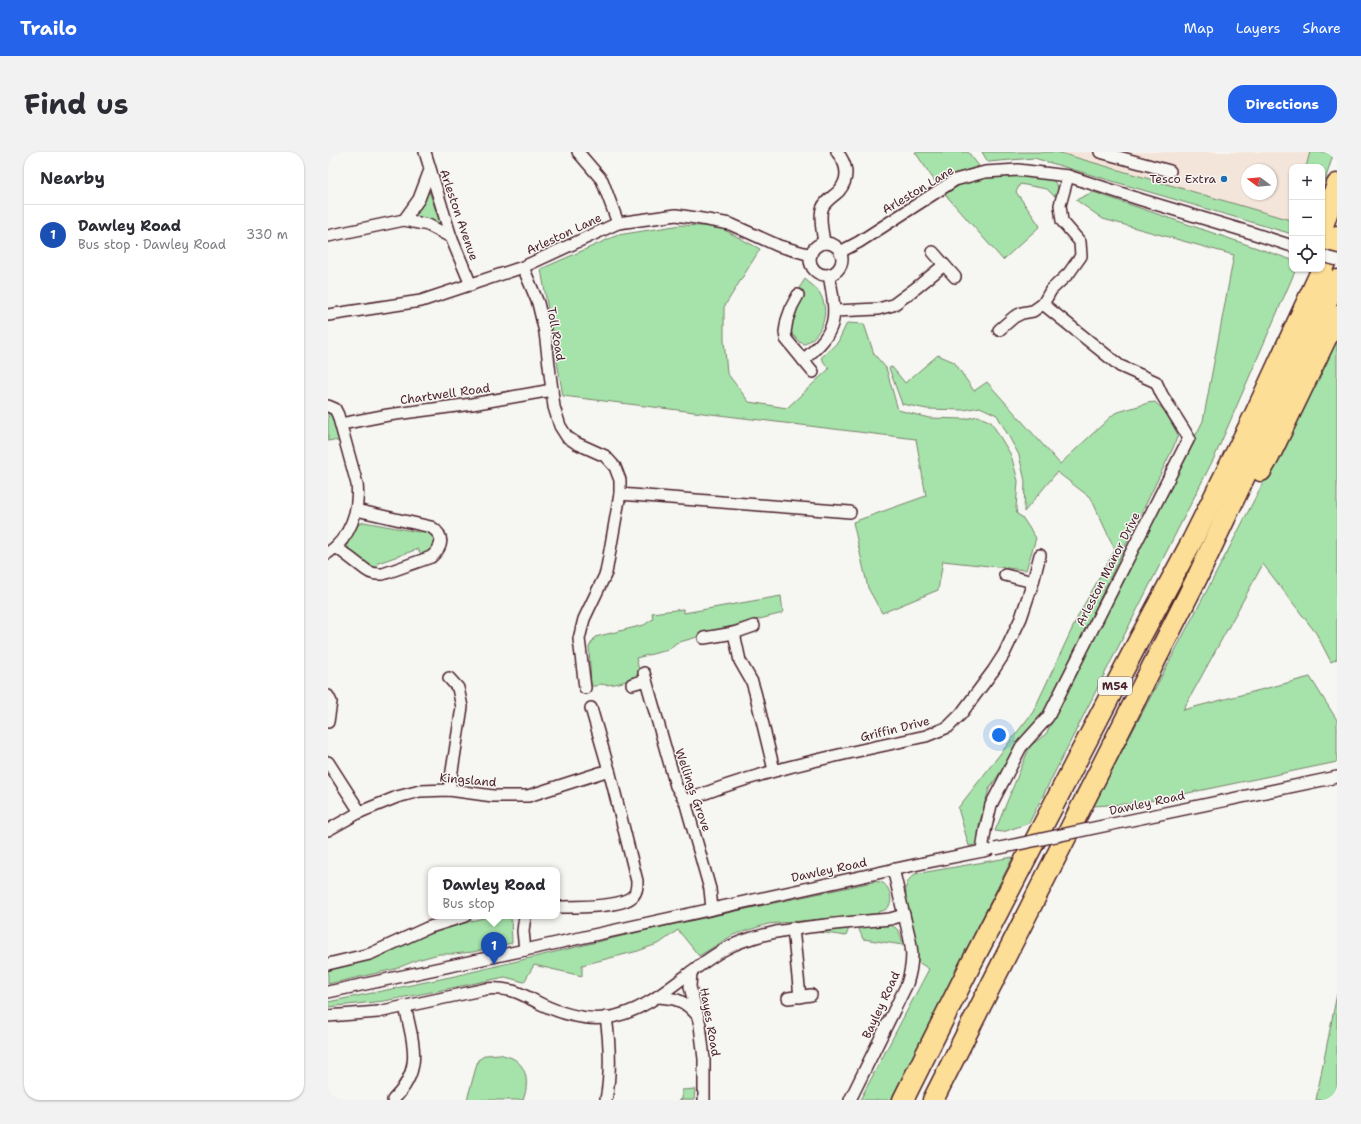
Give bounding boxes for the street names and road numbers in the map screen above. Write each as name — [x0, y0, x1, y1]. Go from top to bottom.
street label: Arleston Lane — [879, 162, 957, 218]
street label: Arleston Avenue — [436, 167, 482, 263]
street label: Arleston Lane — [524, 209, 604, 258]
street label: Toll Road — [543, 306, 569, 363]
street label: Chartwell Road — [399, 380, 491, 408]
street label: Arleston Manor Drive — [1072, 509, 1144, 629]
road number: M54 — [1098, 677, 1132, 695]
street label: Griffin Drive — [859, 713, 932, 745]
street label: Wellings Grove — [671, 746, 715, 834]
street label: Kingsland — [439, 770, 498, 790]
street label: Dawley Road — [1108, 787, 1187, 819]
street label: Dawley Road — [790, 854, 869, 886]
street label: Bayley Road — [858, 968, 904, 1041]
street label: Hayes Road — [696, 986, 724, 1058]

